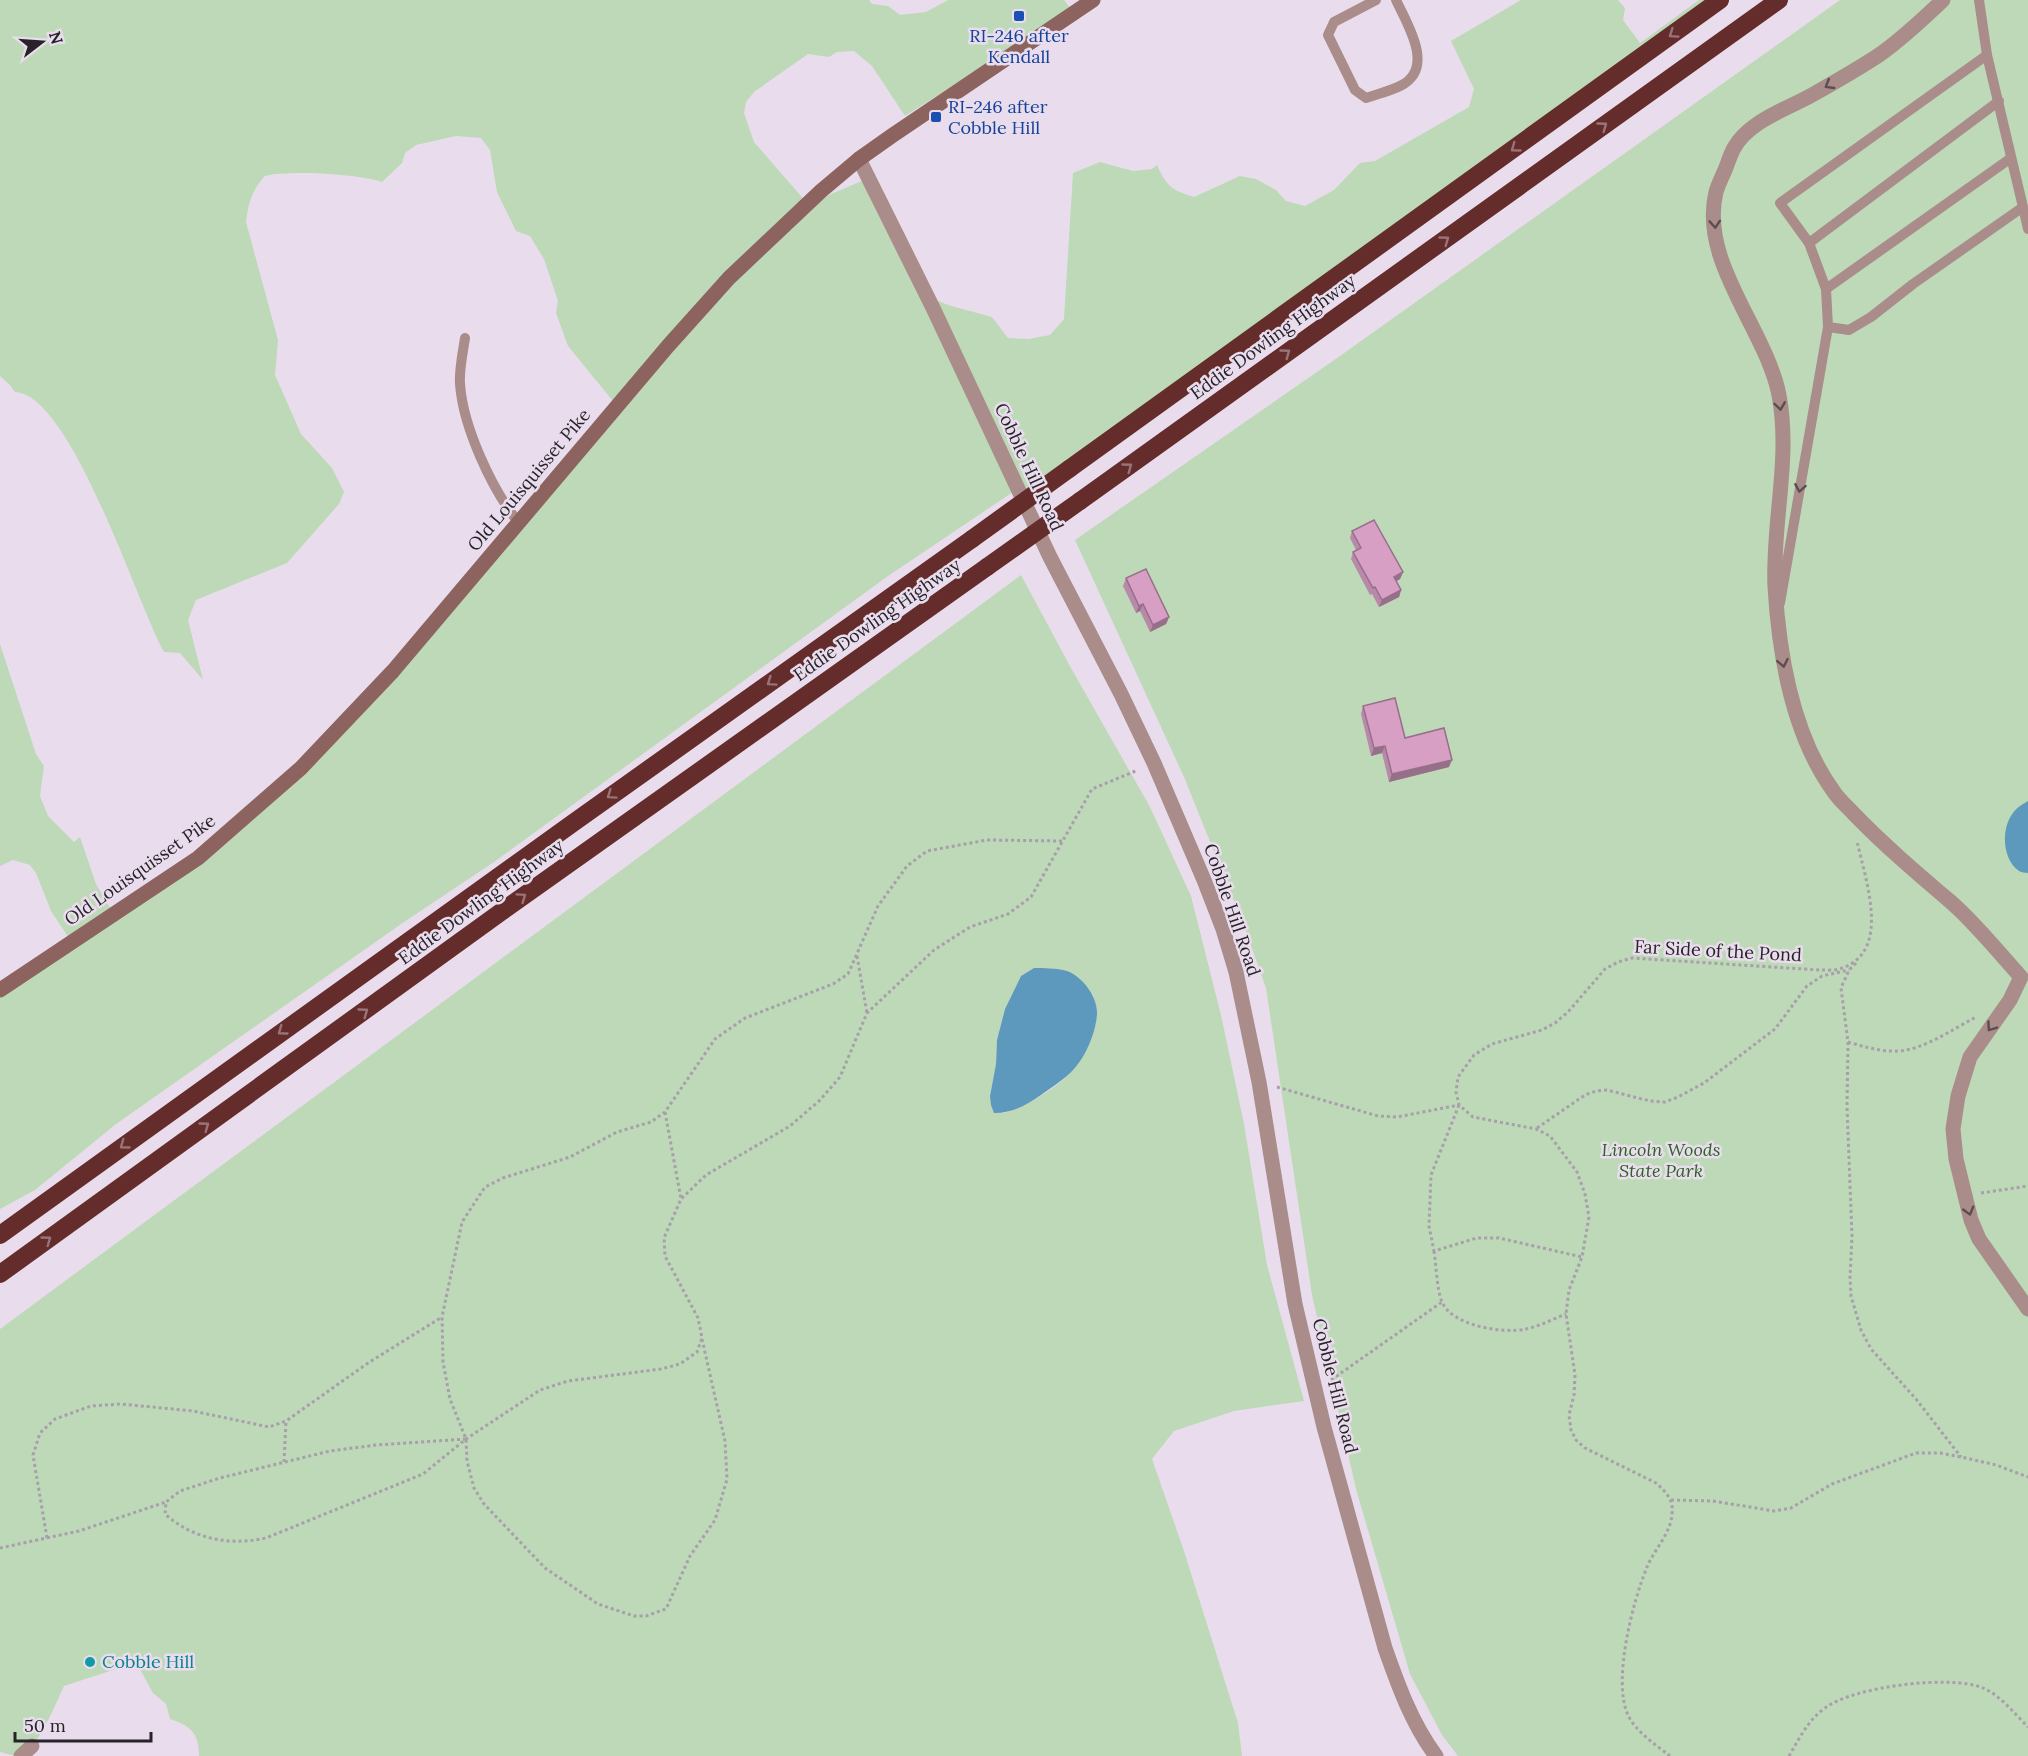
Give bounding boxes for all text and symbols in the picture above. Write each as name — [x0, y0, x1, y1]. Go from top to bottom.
marker: RI-246 after Kendall — [1012, 9, 1026, 23]
north arrow — [12, 12, 72, 72]
place label: RI-246 after Kendall — [969, 24, 1069, 68]
one-way arrow — [1668, 27, 1679, 38]
text: N — [45, 29, 68, 46]
one-way arrow — [1825, 77, 1835, 89]
place label: RI-246 after Cobble Hill — [948, 95, 1048, 139]
marker: RI-246 after Cobble Hill — [929, 110, 943, 124]
one-way arrow — [1596, 122, 1607, 133]
one-way arrow — [1510, 141, 1521, 152]
one-way arrow — [1708, 219, 1721, 229]
one-way arrow — [1438, 236, 1449, 247]
street label: Eddie Dowling Highway — [1185, 269, 1360, 404]
one-way arrow — [1280, 350, 1291, 361]
street label: Cobble Hill Road — [990, 399, 1069, 535]
one-way arrow — [1774, 401, 1786, 410]
street label: Old Louisquisset Pike — [462, 403, 595, 556]
one-way arrow — [1121, 463, 1132, 474]
one-way arrow — [1794, 483, 1807, 493]
street label: Eddie Dowling Highway — [789, 553, 965, 686]
one-way arrow — [1777, 658, 1789, 668]
one-way arrow — [766, 675, 777, 686]
one-way arrow — [607, 788, 618, 799]
street label: Old Louisquisset Pike — [60, 809, 220, 930]
street label: Eddie Dowling Highway — [393, 834, 568, 969]
street label: Cobble Hill Road — [1199, 841, 1266, 979]
one-way arrow — [515, 893, 526, 904]
street label: Far Side of the Pond — [1634, 935, 1803, 966]
one-way arrow — [357, 1009, 368, 1020]
one-way arrow — [1987, 1020, 1998, 1031]
one-way arrow — [278, 1024, 289, 1035]
one-way arrow — [199, 1122, 210, 1133]
one-way arrow — [120, 1138, 131, 1149]
park label: Lincoln Woods State Park — [1601, 1138, 1721, 1182]
one-way arrow — [1962, 1205, 1974, 1216]
one-way arrow — [41, 1236, 52, 1247]
street label: Cobble Hill Road — [1308, 1316, 1363, 1456]
place label: Cobble Hill — [102, 1650, 194, 1673]
marker: Cobble Hill — [83, 1655, 97, 1669]
scale bar — [15, 1705, 152, 1743]
text: 50 m — [24, 1714, 66, 1737]

